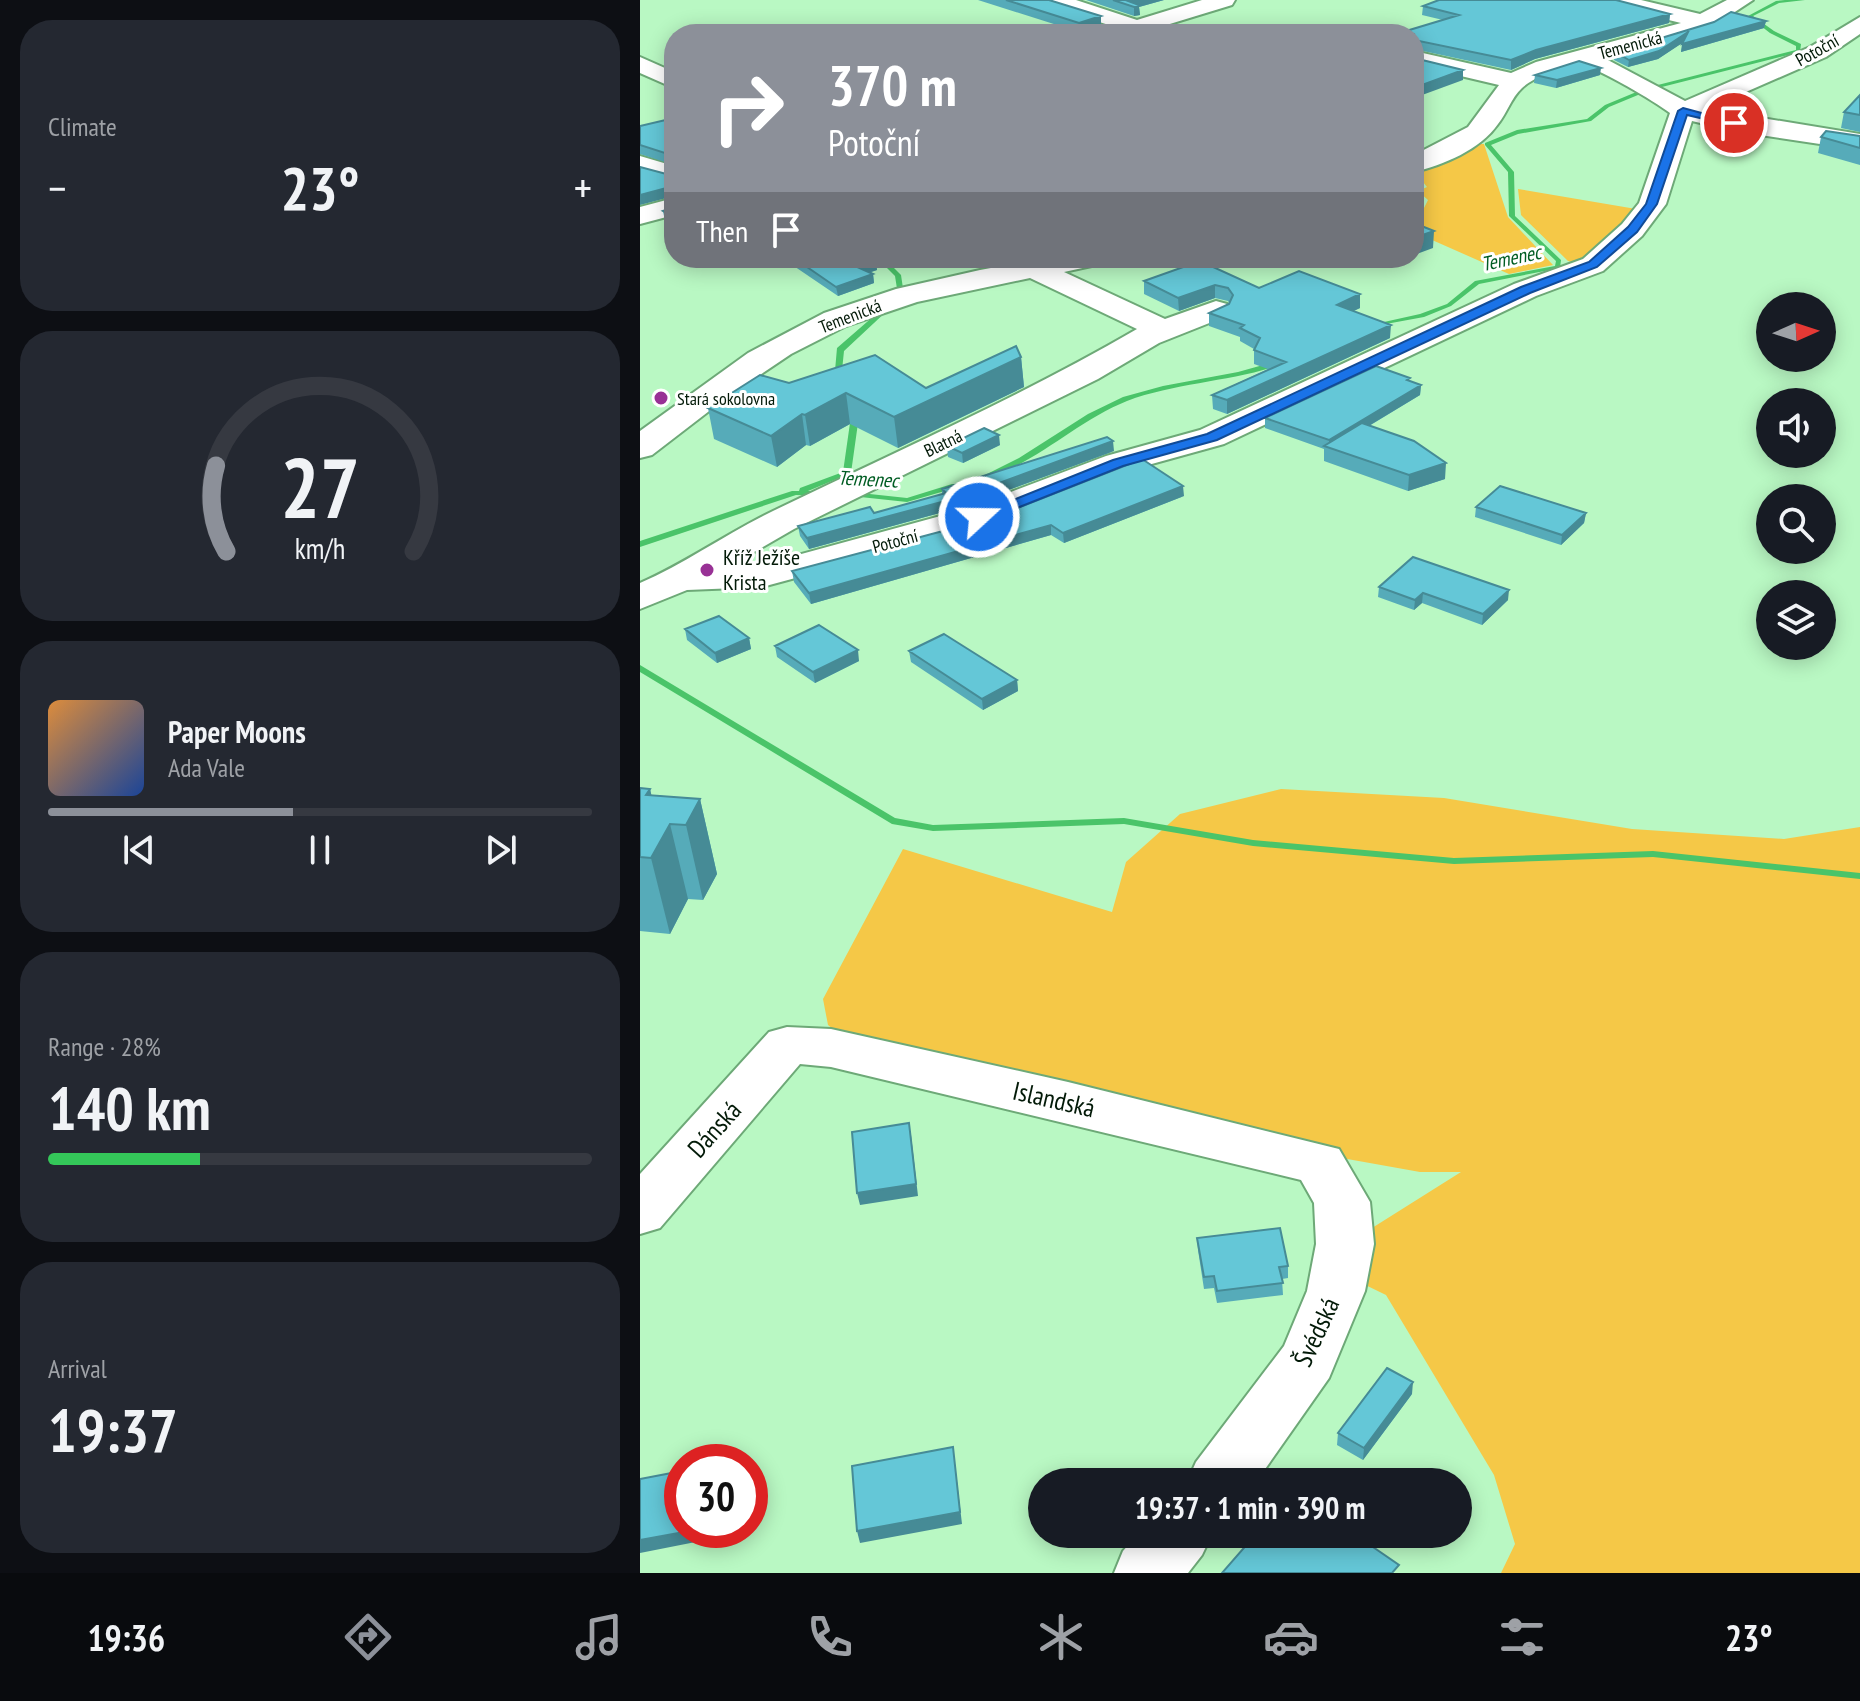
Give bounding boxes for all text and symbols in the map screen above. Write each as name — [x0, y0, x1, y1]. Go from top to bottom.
street label: Temenická — [1596, 25, 1664, 65]
street label: Potoční — [1791, 29, 1843, 71]
text: 370 m — [828, 49, 957, 121]
icon: right — [696, 56, 800, 160]
pin — [1700, 89, 1768, 157]
icon: arrive — [1712, 101, 1756, 145]
text: Climate — [48, 110, 117, 143]
text: Potoční — [828, 119, 920, 166]
text: 23° — [280, 149, 360, 227]
text: − — [48, 159, 66, 216]
text: + — [574, 159, 592, 216]
icon: arrive — [764, 208, 808, 252]
text: Then — [696, 211, 748, 250]
water label: Temenec — [1479, 239, 1545, 277]
north arrow — [1756, 292, 1836, 372]
map controls — [1756, 292, 1836, 660]
street label: Temenická — [815, 294, 885, 338]
place label: Stará sokolovna — [677, 387, 775, 410]
button: sound — [1756, 388, 1836, 468]
marker: Stará sokolovna — [652, 389, 670, 407]
street label: Blatná — [920, 424, 966, 462]
text: 27 — [280, 432, 360, 540]
water label: Temenec — [837, 464, 901, 494]
position arrow — [937, 475, 1021, 559]
button: search — [1756, 484, 1836, 564]
street label: Potoční — [870, 524, 920, 558]
text: km/h — [295, 530, 345, 567]
place label: Kříž Ježíše Krista — [723, 543, 800, 596]
marker: Kříž Ježíše Krista — [698, 561, 716, 579]
button: layers — [1756, 580, 1836, 660]
text: Paper Moons — [168, 712, 306, 751]
text: Ada Vale — [168, 751, 245, 784]
icon: previous — [117, 828, 161, 872]
icon: pause — [298, 828, 342, 872]
icon: next — [479, 828, 523, 872]
text: Range · 28% — [48, 1030, 161, 1063]
text: 140 km — [48, 1069, 211, 1147]
street label: Islandská — [1010, 1074, 1098, 1124]
street label: Dánská — [680, 1094, 748, 1164]
street label: Švédská — [1286, 1292, 1346, 1372]
text: Arrival — [48, 1352, 107, 1385]
text: 19:37 — [48, 1391, 178, 1469]
speed limit sign: 30 — [664, 1444, 768, 1548]
text: 19:37 · 1 min · 390 m — [1135, 1488, 1365, 1527]
icon: directions — [340, 1609, 396, 1665]
icon: music — [571, 1609, 627, 1665]
icon: phone — [802, 1609, 858, 1665]
icon: climate — [1033, 1609, 1089, 1665]
icon: car — [1263, 1609, 1319, 1665]
icon: filters — [1494, 1609, 1550, 1665]
text: 19:36 — [87, 1614, 165, 1661]
text: 23° — [1725, 1614, 1773, 1661]

